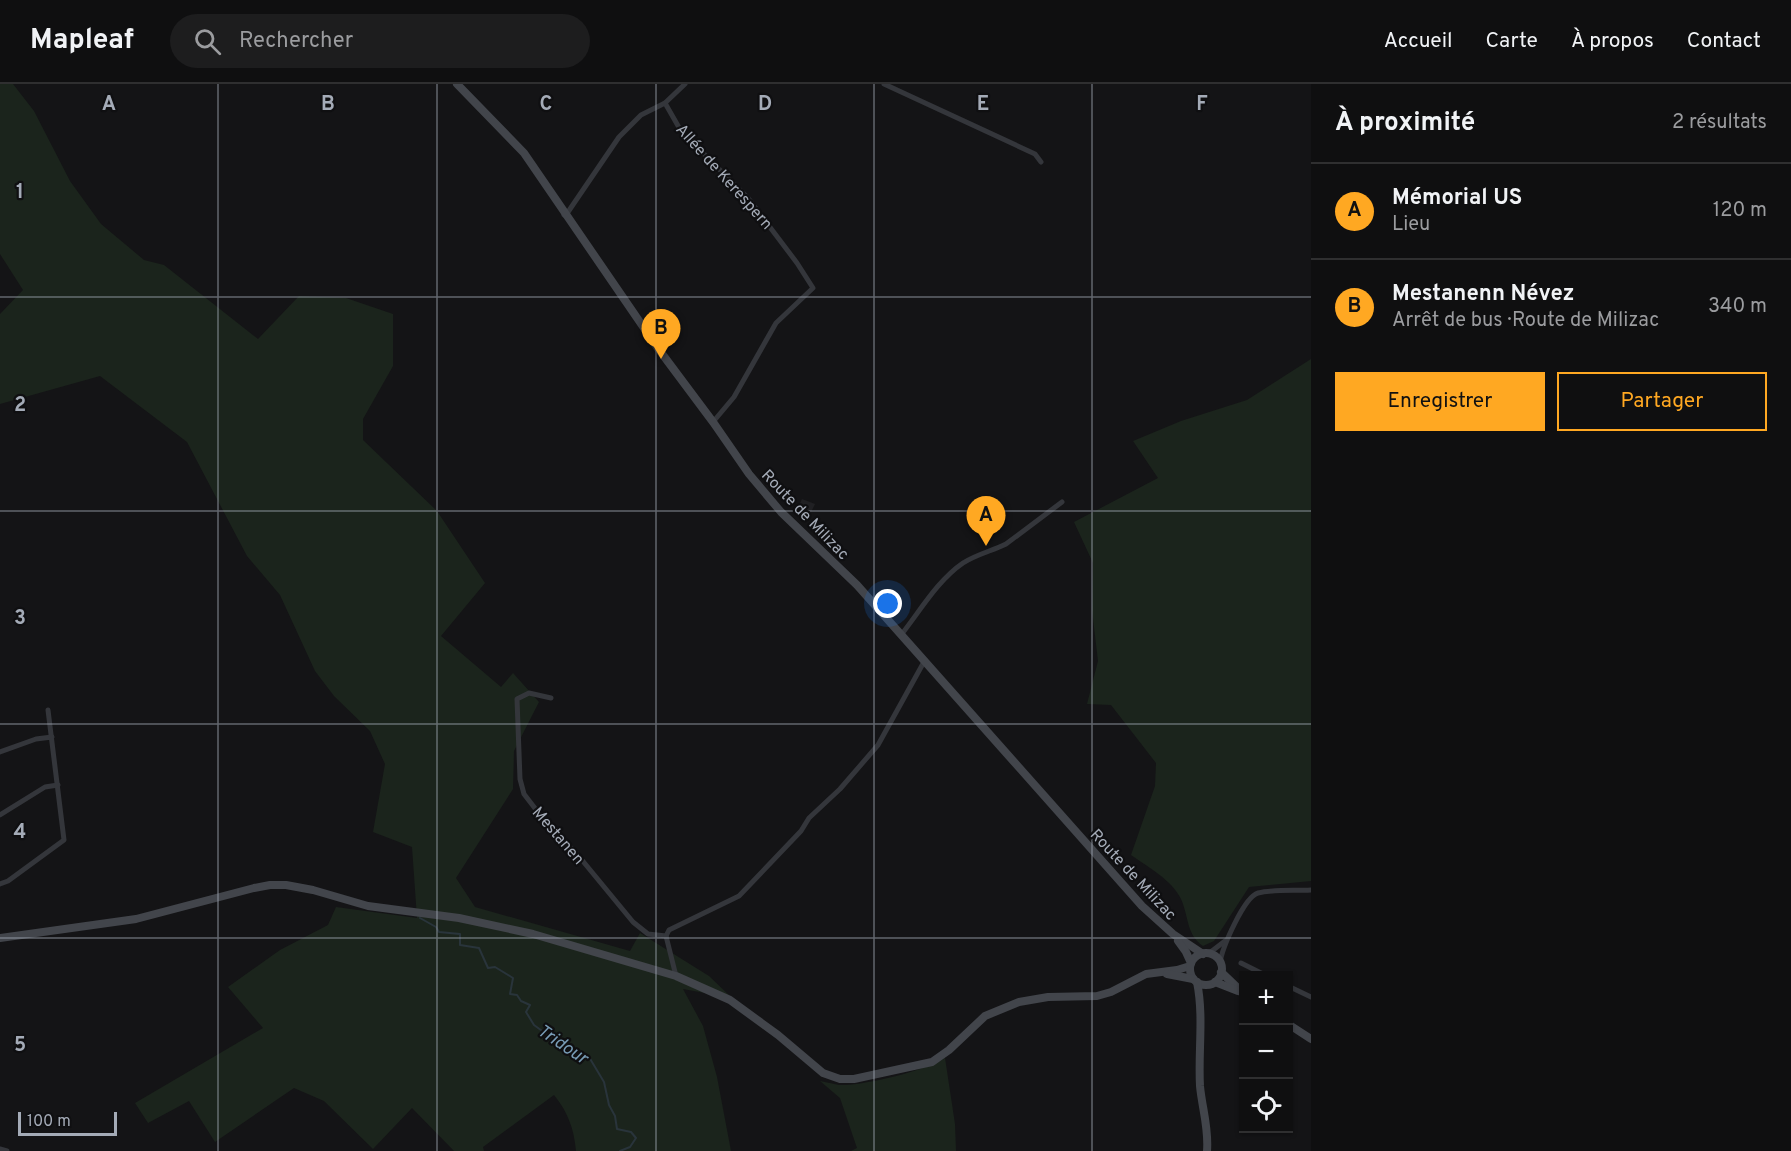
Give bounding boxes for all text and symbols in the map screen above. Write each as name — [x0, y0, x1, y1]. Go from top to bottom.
search box — [170, 14, 590, 68]
text: Mapleaf — [30, 23, 134, 59]
icon: search — [191, 25, 224, 58]
text: Rechercher — [239, 28, 353, 55]
text: Accueil — [1384, 28, 1453, 55]
text: Carte — [1486, 28, 1538, 55]
text: À propos — [1571, 28, 1654, 55]
text: Contact — [1687, 28, 1761, 55]
text: A — [102, 92, 116, 118]
text: B — [321, 92, 335, 118]
text: C — [540, 92, 552, 118]
text: D — [758, 92, 772, 118]
text: E — [977, 92, 989, 118]
text: F — [1196, 92, 1208, 118]
text: À proximité — [1335, 107, 1475, 140]
text: 2 résultats — [1672, 110, 1767, 136]
street label: Allée de Kerespern — [671, 120, 776, 234]
text: 1 — [16, 180, 24, 206]
text: Mémorial US — [1392, 185, 1522, 212]
text: A — [1347, 198, 1362, 224]
text: 120 m — [1713, 198, 1767, 224]
text: Lieu — [1392, 212, 1430, 238]
text: Mestanenn Névez — [1392, 281, 1574, 308]
text: B — [1348, 294, 1361, 320]
text: 340 m — [1708, 294, 1767, 320]
text: Arrêt de bus · Route de Milizac — [1392, 308, 1659, 334]
pin: B — [642, 310, 680, 359]
button: Enregistrer — [1335, 372, 1545, 431]
button: Partager — [1557, 372, 1767, 431]
text: 2 — [14, 393, 26, 419]
street label: Route de Milizac — [756, 466, 853, 565]
pin: A — [966, 496, 1006, 546]
your location — [873, 589, 902, 618]
text: 3 — [14, 606, 26, 632]
street label: Mestanen — [527, 803, 588, 869]
text: 4 — [14, 820, 26, 846]
street label: Route de Milizac — [1085, 825, 1180, 925]
map controls — [1239, 971, 1293, 1133]
button: + — [1239, 971, 1293, 1025]
water label: Tridour — [532, 1020, 594, 1072]
button: − — [1239, 1025, 1293, 1079]
text: 5 — [14, 1033, 26, 1059]
button: locate — [1239, 1079, 1293, 1133]
scale bar — [18, 1109, 117, 1136]
text: 100 m — [27, 1112, 71, 1132]

